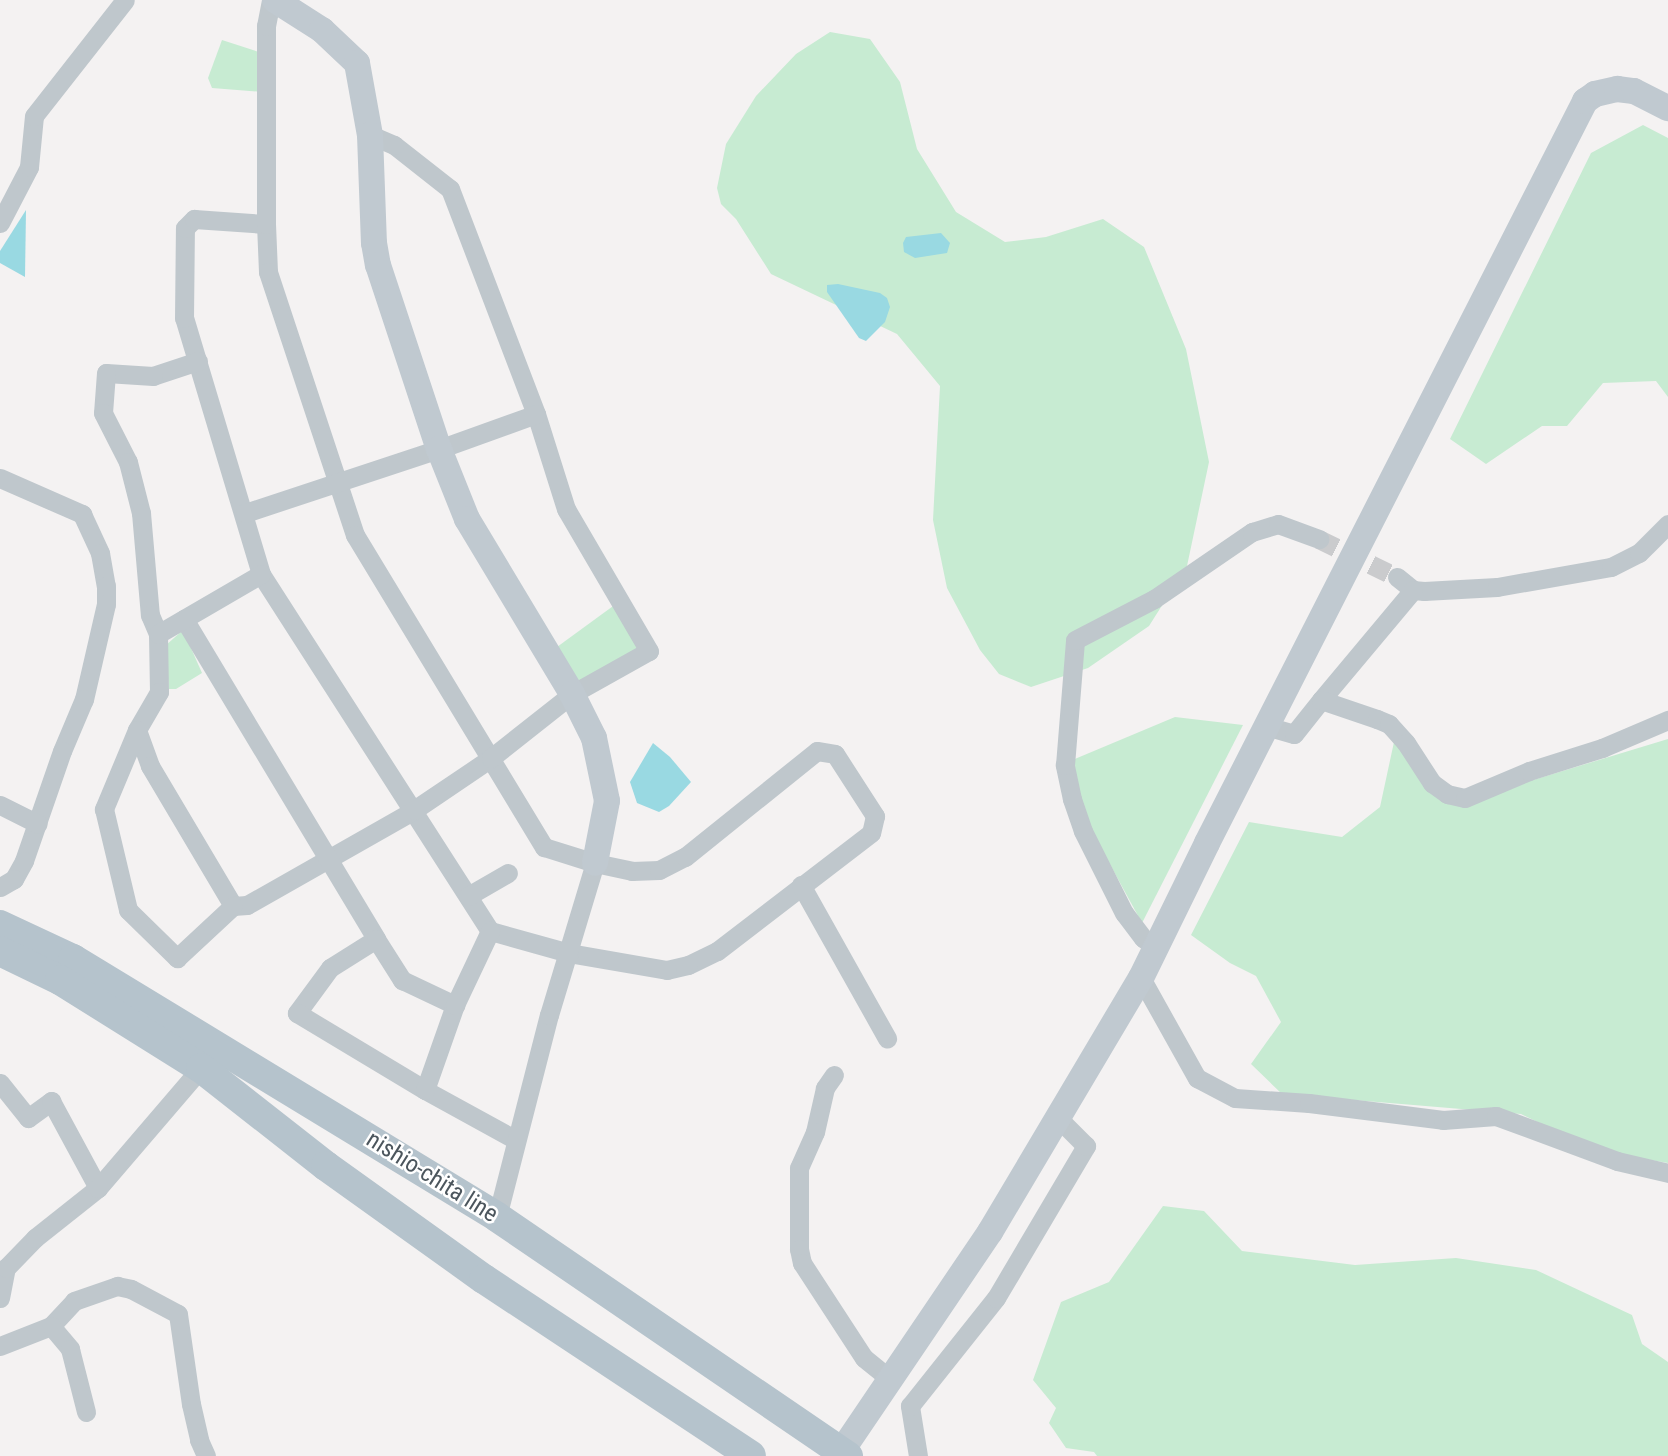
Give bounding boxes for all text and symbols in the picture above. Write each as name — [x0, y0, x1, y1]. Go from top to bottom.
street label: nishio-chita line — [361, 1125, 503, 1229]

